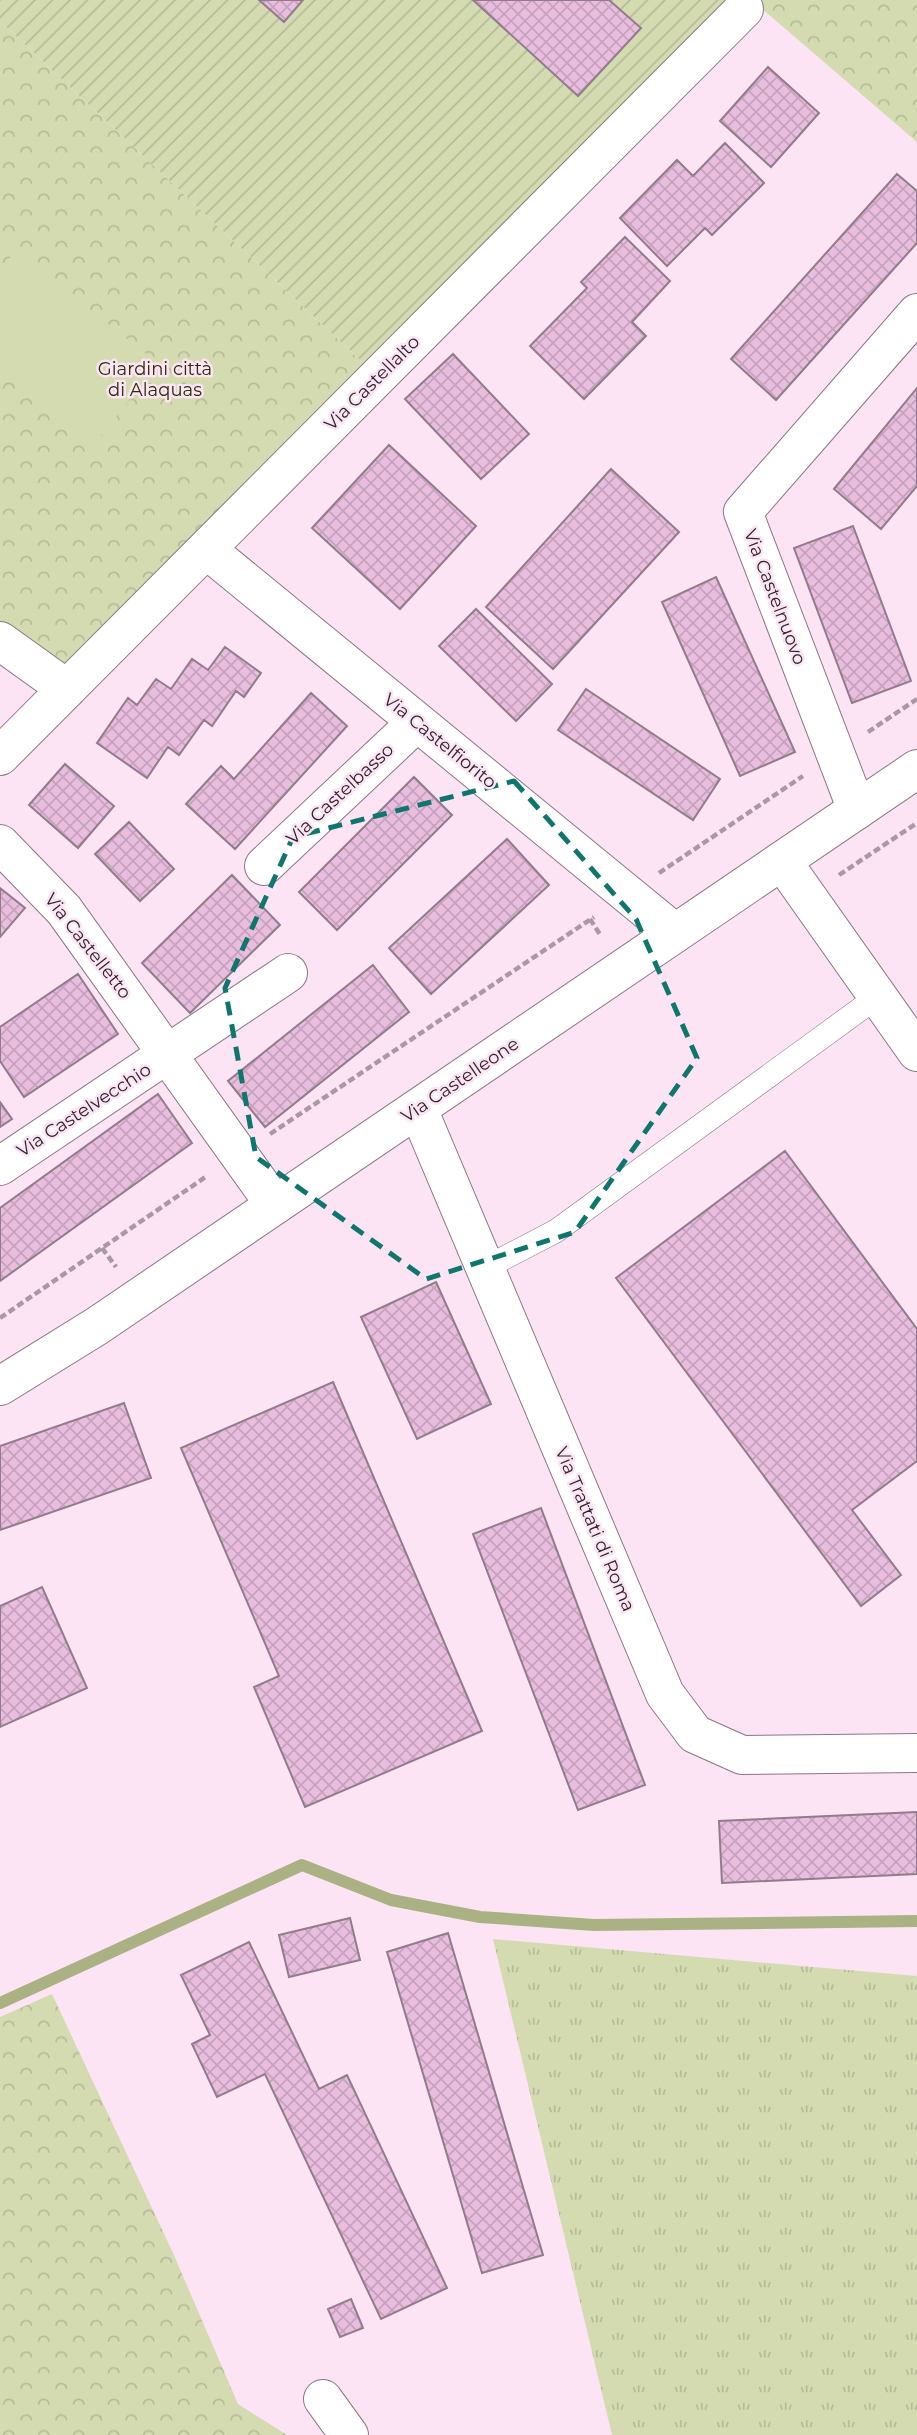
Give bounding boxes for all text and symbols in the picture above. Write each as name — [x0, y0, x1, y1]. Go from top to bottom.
street label: Via Castellalto — [320, 331, 424, 435]
park label: Giardini città di Alaquas — [98, 358, 212, 401]
street label: Via Castelnuovo — [739, 526, 811, 668]
street label: Via Castelfiorito — [379, 689, 501, 793]
street label: Via Castelbasso — [282, 739, 398, 849]
street label: Via Castelletto — [40, 889, 136, 1003]
street label: Via Castelleone — [397, 1032, 523, 1127]
street label: Via Castelvecchio — [13, 1058, 155, 1162]
street label: Via Trattati di Roma — [550, 1443, 640, 1615]

